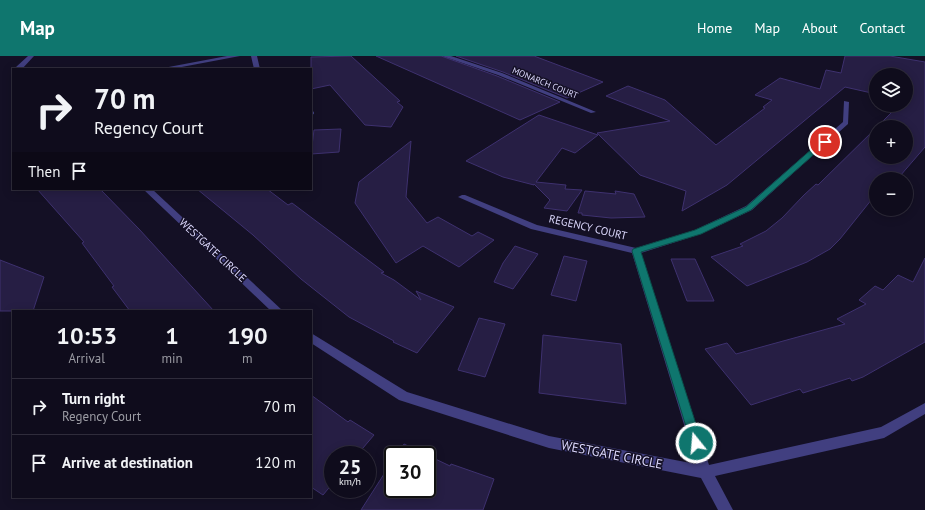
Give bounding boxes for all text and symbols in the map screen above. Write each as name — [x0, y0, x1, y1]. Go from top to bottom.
text: Map — [20, 16, 55, 40]
text: Home — [697, 19, 732, 37]
text: Map — [754, 19, 780, 37]
text: About — [802, 19, 838, 37]
text: Contact — [860, 19, 905, 37]
street label: MONARCH COURT — [511, 64, 580, 101]
map controls — [869, 68, 913, 216]
button: layers — [869, 68, 913, 112]
text: 70 m — [94, 80, 155, 117]
icon: right — [28, 84, 80, 136]
text: Regency Court — [94, 116, 204, 139]
button: + — [869, 120, 913, 164]
pin — [808, 125, 842, 159]
icon: arrive — [814, 131, 836, 153]
icon: arrive — [68, 160, 90, 182]
text: Then — [28, 162, 60, 181]
button: − — [869, 172, 913, 216]
street label: REGENCY COURT — [548, 211, 628, 243]
street label: WESTGATE CIRCLE — [176, 215, 250, 285]
text: 10:53 — [56, 320, 117, 351]
text: 1 — [165, 320, 179, 351]
text: 190 — [227, 320, 268, 351]
text: Arrival — [69, 350, 105, 367]
text: min — [161, 350, 183, 367]
text: m — [242, 350, 253, 367]
text: Turn right — [62, 389, 125, 408]
icon: right — [28, 396, 50, 418]
text: 70 m — [263, 397, 296, 416]
text: Regency Court — [62, 408, 141, 425]
position arrow — [675, 422, 717, 464]
street label: WESTGATE CIRCLE — [560, 436, 664, 473]
speed limit sign: 30 — [384, 446, 436, 498]
icon: arrive — [28, 452, 50, 474]
text: Arrive at destination — [62, 453, 193, 472]
text: 120 m — [255, 453, 296, 472]
text: 25 — [339, 454, 361, 480]
text: km/h — [339, 475, 361, 488]

